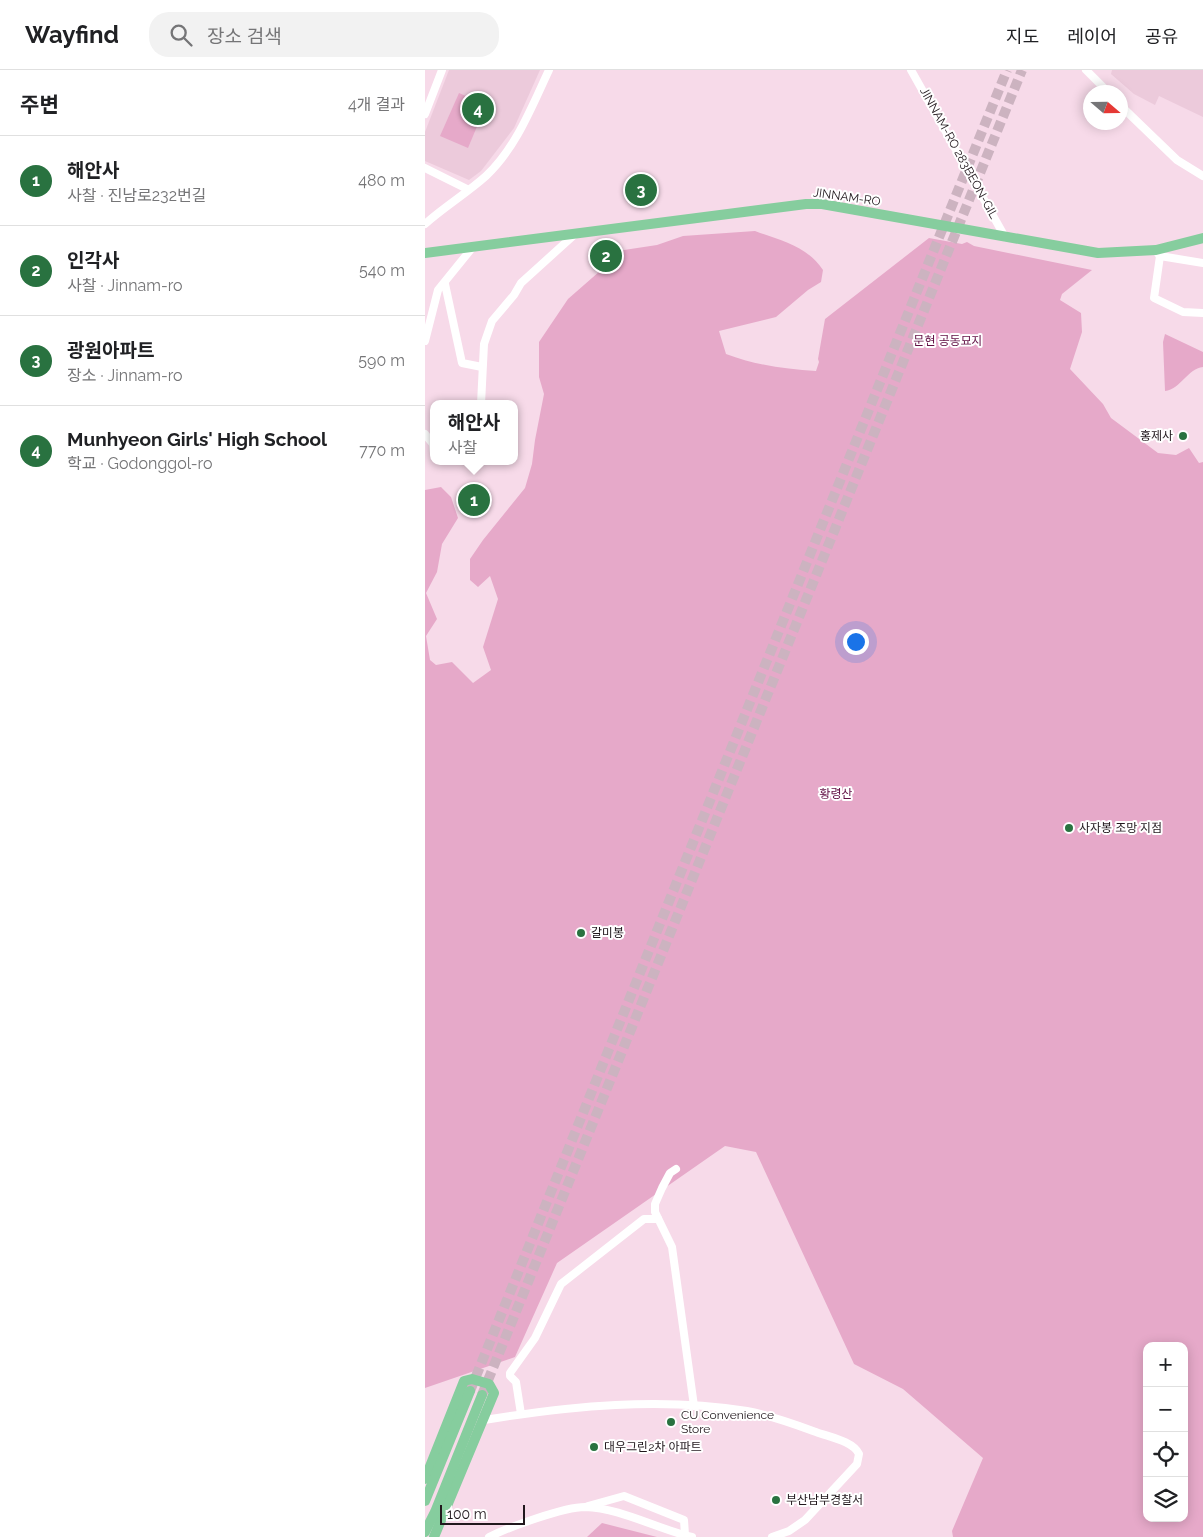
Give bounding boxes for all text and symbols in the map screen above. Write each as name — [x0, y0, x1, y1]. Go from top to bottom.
search box — [149, 12, 499, 57]
text: Wayfind — [25, 20, 119, 49]
icon: search — [167, 21, 195, 49]
text: 장소 검색 — [207, 25, 282, 47]
text: 지도 — [1006, 26, 1039, 47]
text: 레이어 — [1067, 26, 1117, 47]
text: 공유 — [1145, 26, 1178, 47]
street label: JINNAM-RO 283BEON-GIL — [917, 85, 1001, 221]
north arrow — [1083, 85, 1128, 130]
pin: 4 — [462, 90, 494, 128]
text: 주변 — [20, 92, 59, 117]
text: 4개 결과 — [348, 95, 405, 114]
text: 해안사 — [67, 159, 119, 181]
text: 1 — [32, 171, 40, 190]
text: 480 m — [358, 171, 405, 190]
pin: 3 — [625, 171, 657, 209]
street label: JINNAM-RO — [812, 185, 882, 209]
text: 사찰 · 진남로232번길 — [67, 186, 206, 205]
pin: 2 — [590, 237, 622, 275]
text: 인각사 — [67, 249, 119, 271]
text: 2 — [31, 261, 41, 280]
text: 540 m — [359, 261, 405, 280]
text: 사찰 · Jinnam-ro — [67, 276, 183, 295]
park label: 문현 공동묘지 — [913, 334, 983, 348]
text: 광원아파트 — [67, 339, 154, 361]
text: 3 — [32, 351, 40, 370]
text: 590 m — [358, 351, 405, 370]
text: 장소 · Jinnam-ro — [67, 366, 183, 385]
popup — [430, 400, 518, 465]
text: 해안사 — [448, 411, 500, 433]
text: Munhyeon Girls' High School — [67, 428, 327, 450]
place label: 홍제사 — [1140, 429, 1173, 443]
marker: 홍제사 — [1177, 430, 1189, 442]
text: 사찰 — [448, 438, 477, 457]
text: 4 — [31, 441, 41, 460]
text: 770 m — [359, 441, 405, 460]
text: 학교 · Godonggol-ro — [67, 454, 212, 473]
pin: 1 — [458, 481, 490, 519]
your location — [843, 629, 869, 655]
park label: 황령산 — [819, 787, 853, 801]
place label: 사자봉 조망 지점 — [1079, 821, 1162, 835]
marker: 사자봉 조망 지점 — [1063, 822, 1075, 834]
place label: 갈미봉 — [591, 926, 624, 940]
marker: 갈미봉 — [575, 927, 587, 939]
map controls — [1143, 1342, 1188, 1522]
button: + — [1143, 1342, 1188, 1387]
button: − — [1143, 1387, 1188, 1432]
place label: CU Convenience Store — [681, 1408, 774, 1436]
marker: CU Convenience Store — [665, 1416, 677, 1428]
button: locate — [1143, 1432, 1188, 1477]
place label: 대우그린2차 아파트 — [604, 1440, 702, 1454]
marker: 대우그린2차 아파트 — [588, 1441, 600, 1453]
button: layers — [1143, 1477, 1188, 1522]
place label: 부산남부경찰서 — [786, 1493, 863, 1507]
marker: 부산남부경찰서 — [770, 1494, 782, 1506]
scale bar — [440, 1502, 525, 1525]
text: 100 m — [447, 1506, 487, 1522]

